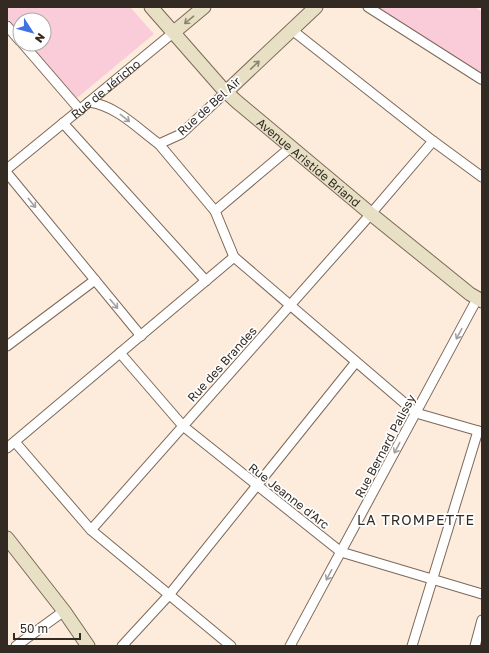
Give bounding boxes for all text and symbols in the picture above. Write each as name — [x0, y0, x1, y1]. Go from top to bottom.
north arrow — [12, 12, 52, 52]
one-way arrow — [183, 15, 194, 24]
text: N — [33, 31, 48, 45]
street label: Rue de Jéricho — [68, 56, 143, 121]
one-way arrow — [249, 61, 259, 70]
street label: Rue de Bel Air — [174, 73, 244, 138]
one-way arrow — [119, 113, 130, 122]
street label: Avenue Aristide Briand — [254, 114, 364, 210]
one-way arrow — [27, 198, 36, 209]
one-way arrow — [110, 298, 119, 309]
street label: Rue des Brandes — [184, 323, 260, 405]
one-way arrow — [454, 327, 462, 339]
street label: Rue Bernard Palissy — [351, 391, 419, 500]
one-way arrow — [393, 442, 400, 454]
street label: Rue Jeanne d'Arc — [246, 460, 333, 533]
district label: LA TROMPETTE — [357, 511, 475, 528]
one-way arrow — [324, 569, 332, 581]
scale bar — [14, 615, 80, 641]
text: 50 m — [20, 621, 48, 636]

